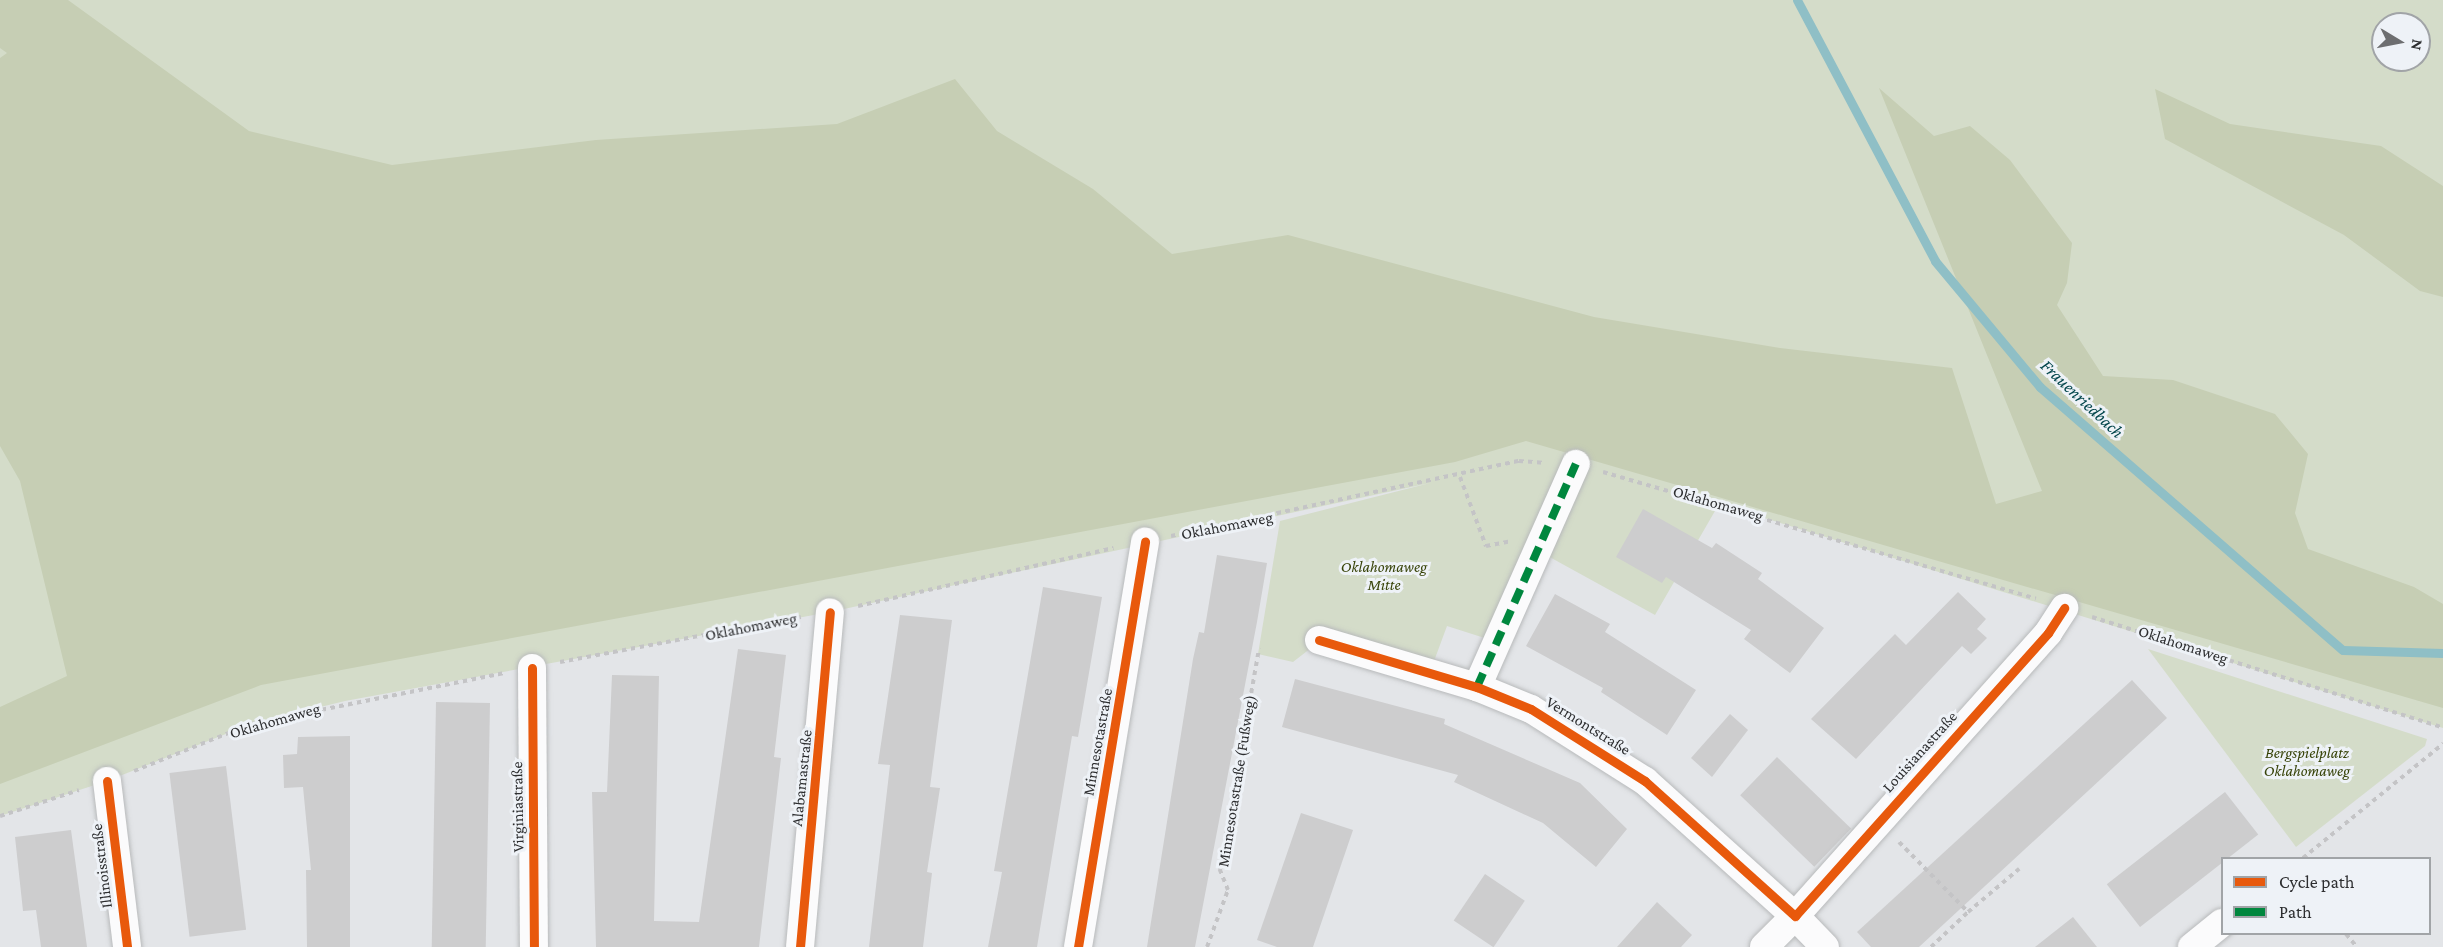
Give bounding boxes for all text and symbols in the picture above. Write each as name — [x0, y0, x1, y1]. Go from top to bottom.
north arrow — [2371, 12, 2431, 72]
text: N — [2408, 38, 2427, 52]
water label: Frauenriedbach — [2036, 355, 2128, 443]
street label: Oklahomaweg — [1671, 482, 1765, 526]
street label: Oklahomaweg — [1179, 508, 1275, 544]
park label: Oklahomaweg Mitte — [1341, 557, 1427, 595]
street label: Oklahomaweg — [703, 609, 799, 645]
street label: Oklahomaweg — [2136, 621, 2230, 669]
street label: Minnesotastraße — [1079, 687, 1117, 797]
street label: Vermontstraße — [1542, 692, 1634, 760]
street label: Minnesotastraße (Fußweg) — [1214, 693, 1260, 869]
street label: Oklahomaweg — [228, 699, 322, 743]
street label: Louisianastraße — [1878, 707, 1962, 797]
street label: Alabamastraße — [787, 729, 817, 827]
park label: Bergspielplatz Oklahomaweg — [2264, 743, 2350, 781]
street label: Virginiastraße — [508, 761, 528, 853]
street label: Illinoisstraße — [87, 823, 117, 909]
legend — [2221, 857, 2431, 935]
text: Cycle path — [2279, 872, 2354, 892]
text: Path — [2279, 902, 2312, 922]

